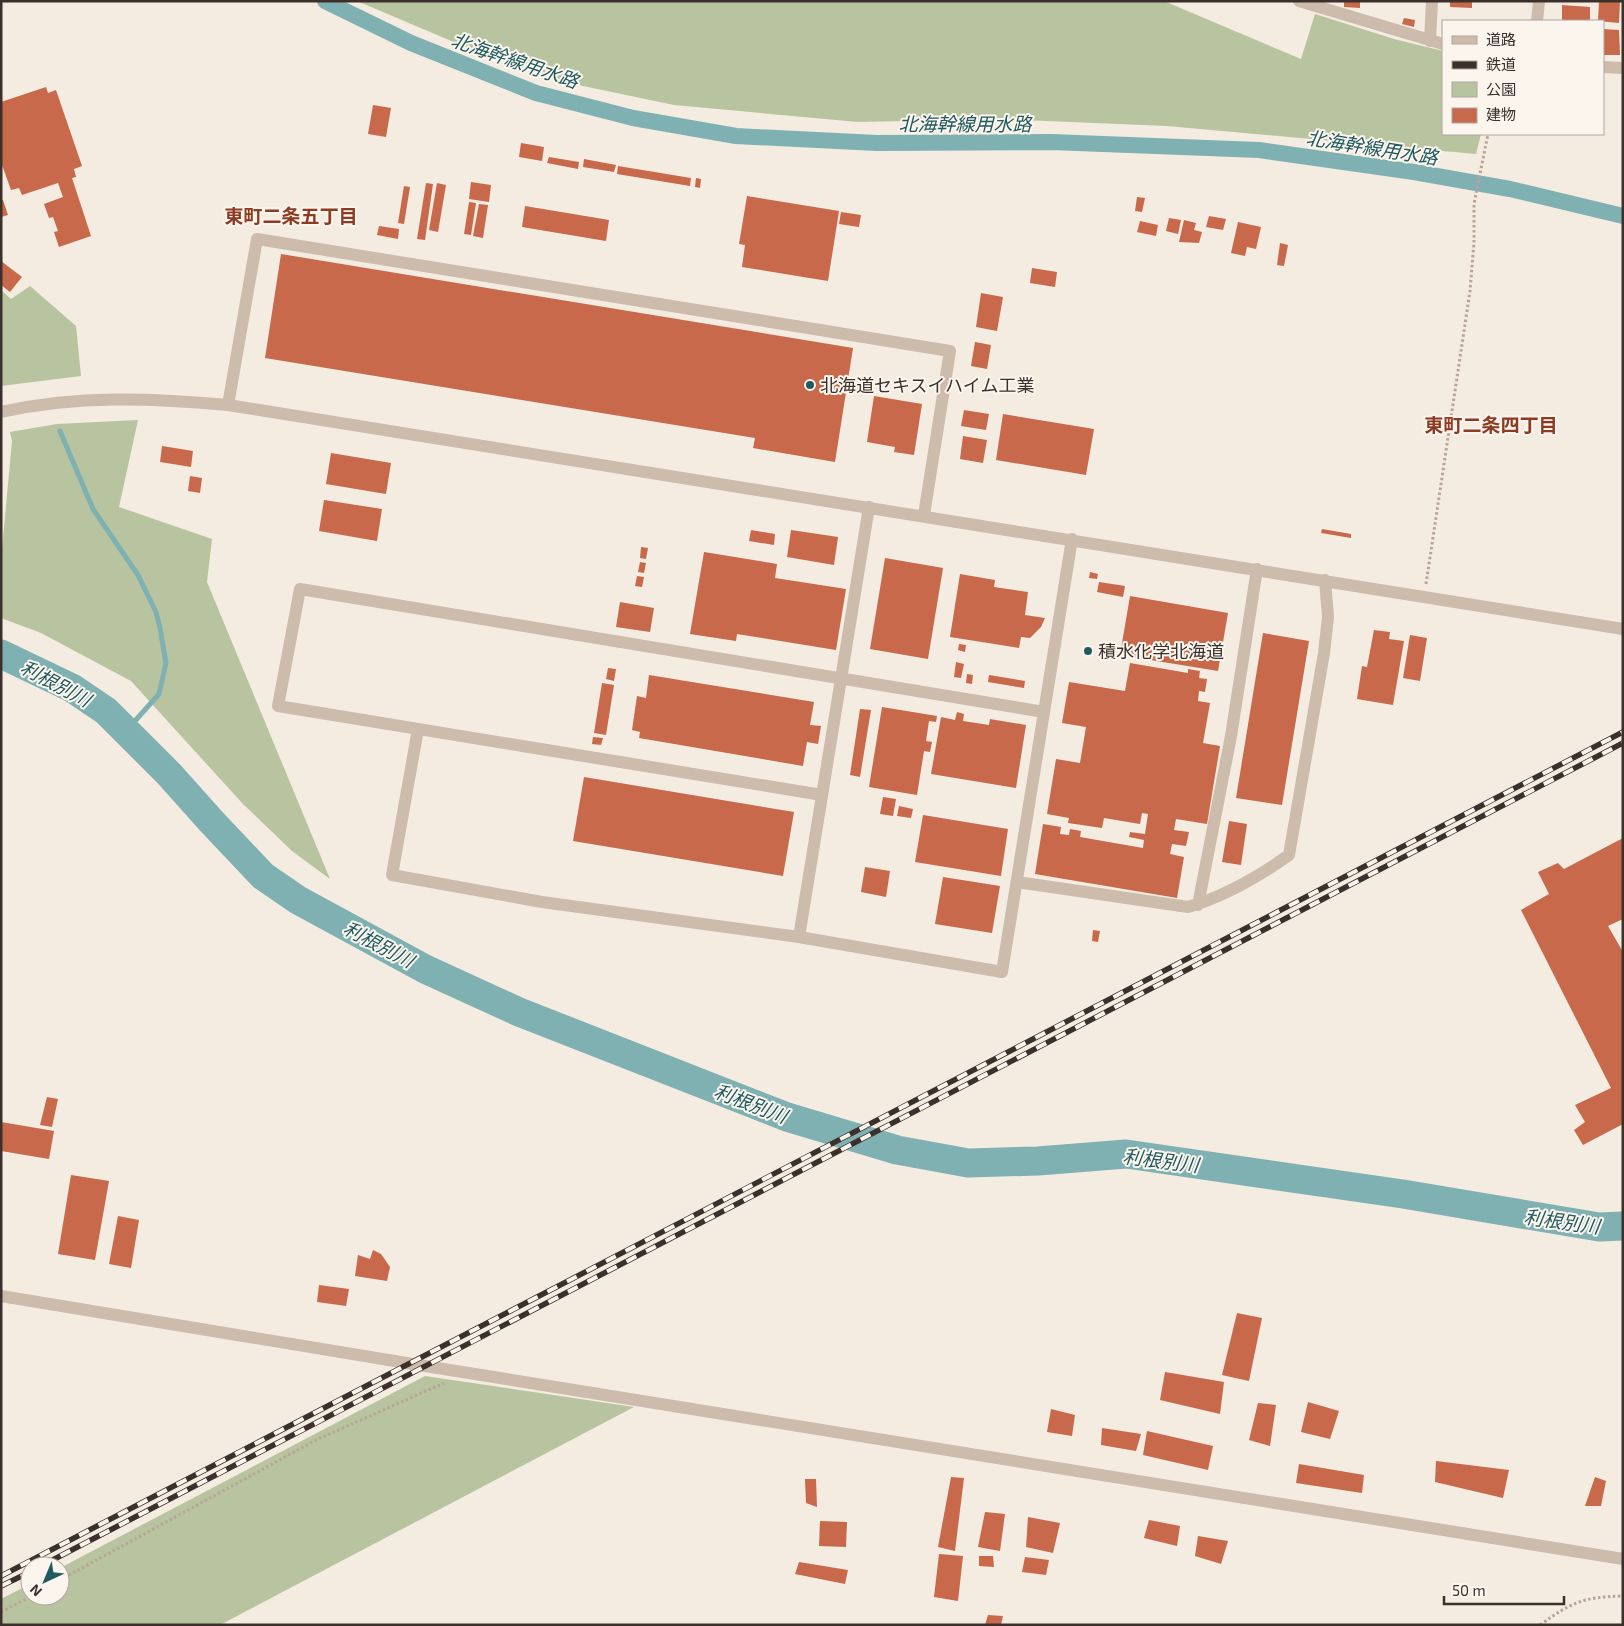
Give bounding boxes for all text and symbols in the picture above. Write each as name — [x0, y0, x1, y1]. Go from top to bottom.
legend — [1442, 20, 1604, 135]
water label: 北海幹線用水路 — [448, 27, 584, 93]
text: 道路 — [1486, 30, 1516, 48]
text: 鉄道 — [1486, 55, 1516, 73]
text: 公園 — [1486, 80, 1516, 98]
text: 建物 — [1486, 105, 1516, 123]
water label: 北海幹線用水路 — [898, 112, 1033, 135]
water label: 北海幹線用水路 — [1305, 125, 1441, 169]
district label: 東町二条五丁目 — [224, 204, 358, 227]
place label: 北海道セキスイハイム工業 — [820, 374, 1034, 396]
marker: 北海道セキスイハイム工業 — [804, 379, 816, 391]
district label: 東町二条四丁目 — [1424, 413, 1558, 436]
place label: 積水化学北海道 — [1098, 640, 1224, 662]
marker: 積水化学北海道 — [1082, 645, 1094, 657]
water label: 利根別川 — [17, 655, 97, 712]
water label: 利根別川 — [340, 916, 420, 973]
water label: 利根別川 — [711, 1079, 792, 1128]
water label: 利根別川 — [1122, 1144, 1202, 1176]
water label: 利根別川 — [1523, 1204, 1603, 1238]
north arrow — [20, 1556, 70, 1606]
scale bar — [1444, 1574, 1564, 1606]
text: N — [26, 1581, 45, 1600]
text: 50 m — [1452, 1581, 1486, 1599]

